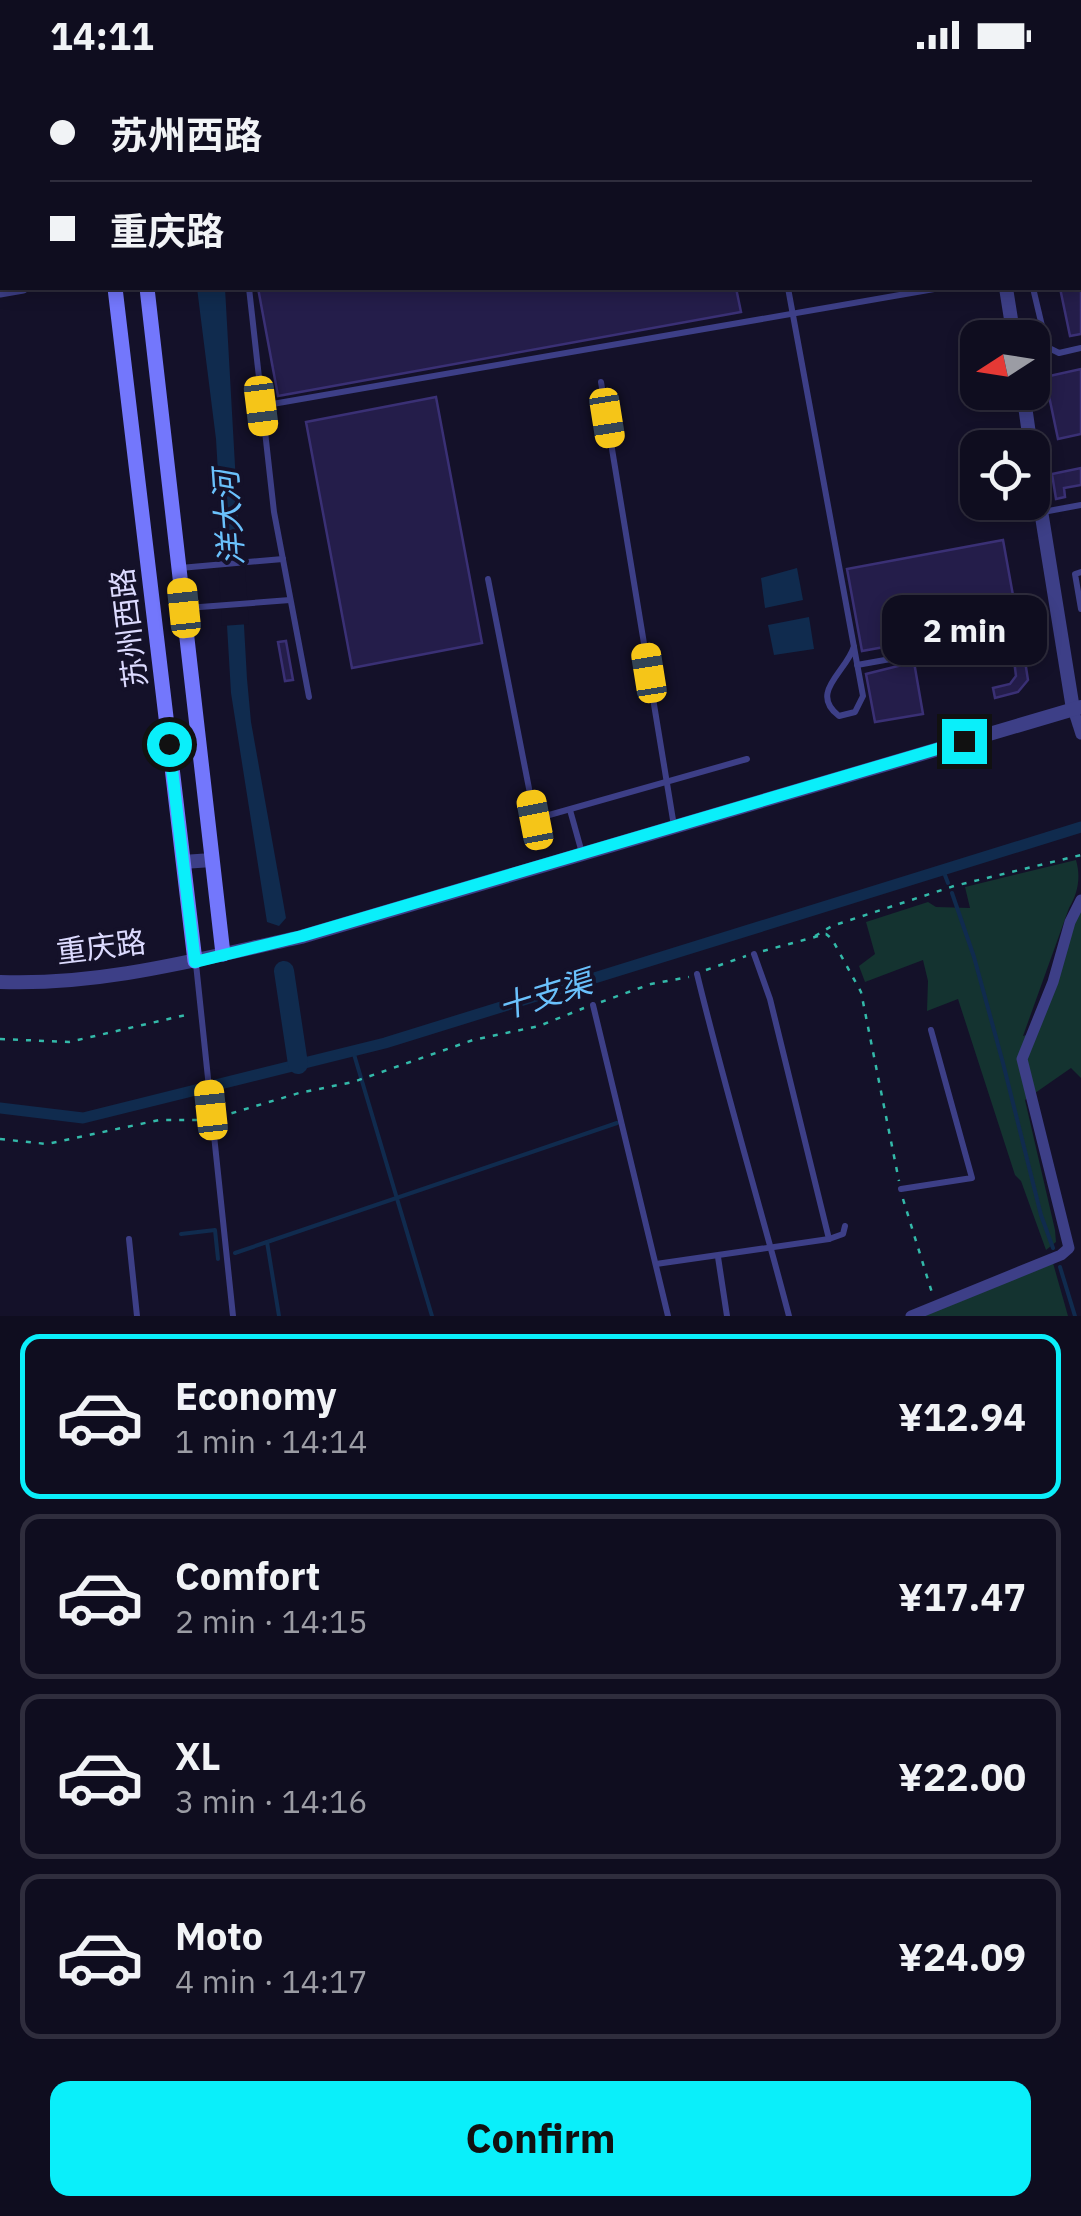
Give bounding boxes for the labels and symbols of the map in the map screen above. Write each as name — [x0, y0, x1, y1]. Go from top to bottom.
north arrow — [960, 320, 1050, 410]
car — [242, 374, 280, 438]
car — [587, 386, 627, 450]
water label: 洋大河 — [203, 463, 252, 567]
street label: 苏州西路 — [101, 566, 155, 690]
car — [166, 577, 202, 639]
callout: 2 min — [882, 596, 1046, 666]
car — [629, 641, 669, 705]
route end — [942, 719, 987, 764]
route start — [147, 722, 192, 767]
car — [515, 788, 555, 852]
street label: 重庆路 — [54, 921, 148, 971]
water label: 十支渠 — [493, 959, 601, 1028]
car — [193, 1079, 229, 1141]

